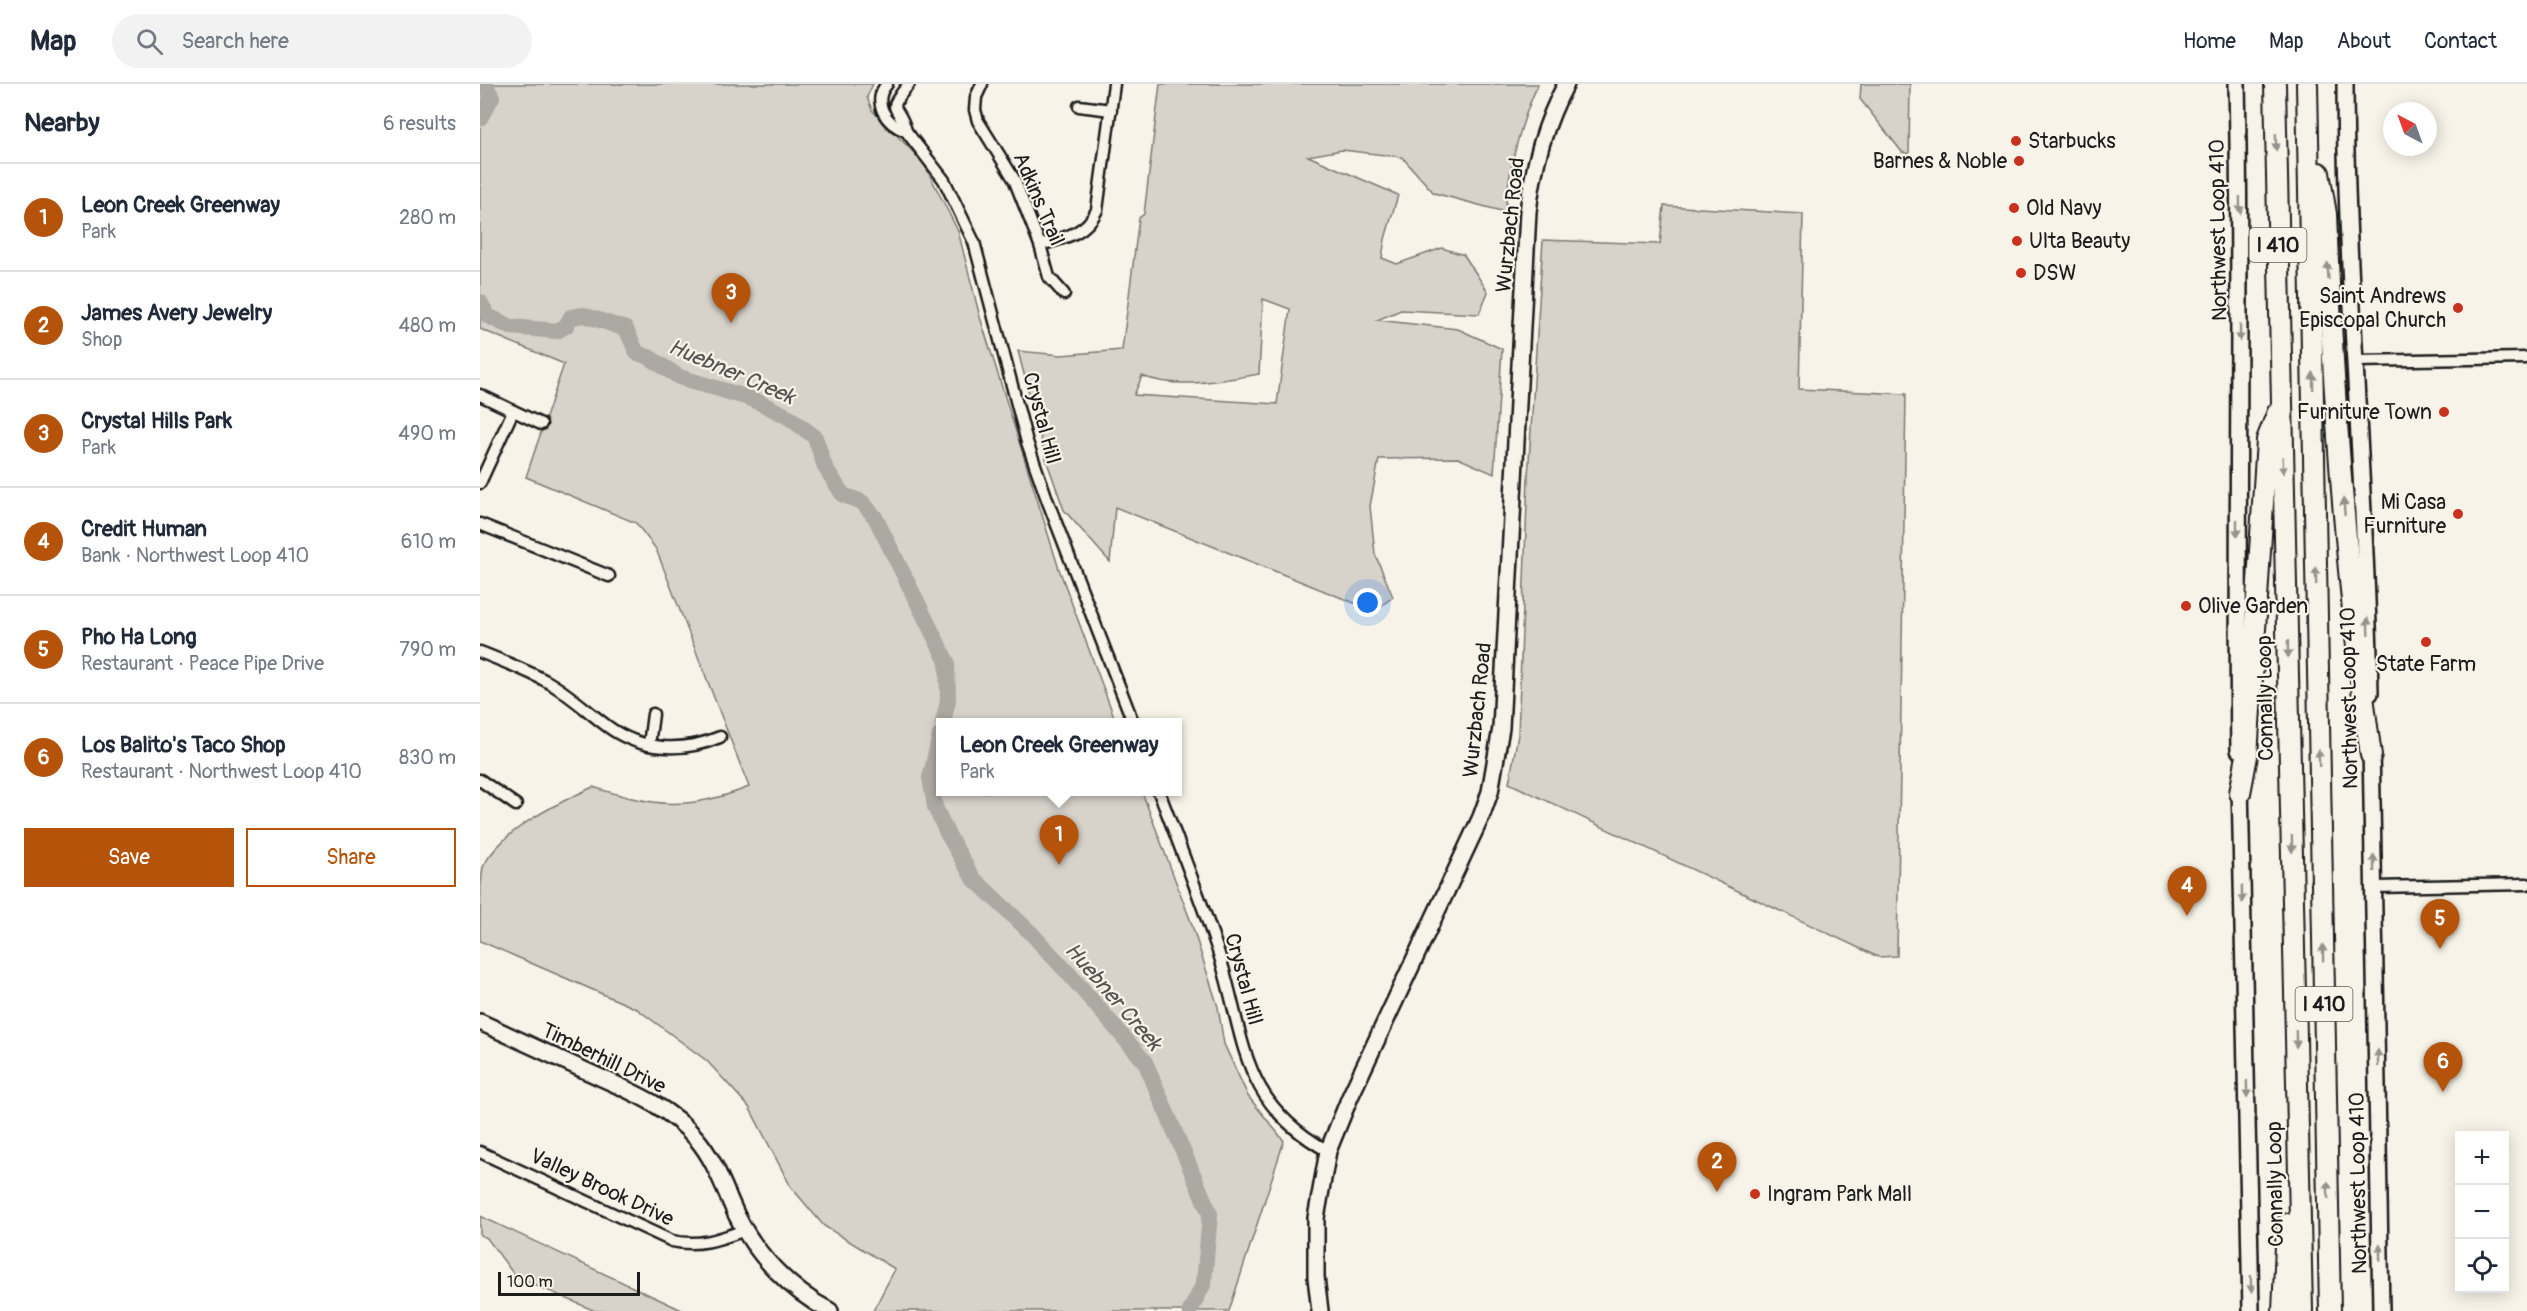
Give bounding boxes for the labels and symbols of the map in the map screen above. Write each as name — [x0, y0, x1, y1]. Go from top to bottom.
north arrow — [2383, 102, 2437, 156]
place label: Starbucks — [2028, 128, 2116, 155]
one-way arrow — [2271, 133, 2281, 152]
marker: Starbucks — [2009, 134, 2023, 148]
street label: Northwest Loop 410 — [2203, 139, 2234, 321]
place label: Barnes & Noble — [1873, 148, 2008, 175]
street label: Adkins Trail — [1007, 149, 1070, 250]
marker: Barnes & Noble — [2012, 154, 2026, 168]
street label: Wurzbach Road — [1490, 156, 1531, 294]
place label: Old Navy — [2026, 195, 2102, 222]
one-way arrow — [2235, 196, 2244, 215]
marker: Old Navy — [2007, 201, 2021, 215]
place label: Ulta Beauty — [2029, 228, 2130, 255]
road number: I 410 — [2250, 228, 2306, 262]
marker: Ulta Beauty — [2010, 234, 2024, 248]
place label: DSW — [2033, 260, 2076, 287]
one-way arrow — [2324, 261, 2333, 280]
marker: DSW — [2014, 266, 2028, 280]
pin: 3 — [712, 274, 750, 323]
place label: Saint Andrews Episcopal Church — [2299, 283, 2447, 334]
marker: Saint Andrews Episcopal Church — [2451, 301, 2465, 315]
one-way arrow — [2235, 324, 2245, 343]
water label: Huebner Creek — [664, 333, 801, 412]
street label: Crystal Hill — [1016, 369, 1067, 467]
one-way arrow — [2308, 371, 2317, 390]
place label: Furniture Town — [2297, 399, 2432, 426]
marker: Furniture Town — [2437, 405, 2451, 419]
one-way arrow — [2278, 455, 2287, 474]
place label: Mi Casa Furniture — [2363, 489, 2447, 540]
one-way arrow — [2339, 498, 2349, 517]
marker: Mi Casa Furniture — [2451, 507, 2465, 521]
one-way arrow — [2232, 519, 2242, 538]
one-way arrow — [2311, 566, 2321, 585]
your location — [1353, 588, 1382, 617]
place label: Olive Garden — [2198, 593, 2308, 620]
marker: Olive Garden — [2179, 599, 2193, 613]
street label: Northwest Loop 410 — [2334, 607, 2365, 789]
one-way arrow — [2364, 616, 2373, 635]
street label: Connally Loop — [2251, 635, 2280, 761]
marker: State Farm — [2419, 635, 2433, 649]
one-way arrow — [2284, 639, 2293, 658]
street label: Wurzbach Road — [1457, 641, 1498, 779]
place label: State Farm — [2376, 651, 2476, 678]
one-way arrow — [2315, 748, 2324, 767]
pin: 1 — [1040, 816, 1078, 865]
one-way arrow — [2288, 834, 2297, 853]
one-way arrow — [2369, 853, 2379, 872]
pin: 4 — [2168, 866, 2206, 916]
one-way arrow — [2237, 884, 2246, 903]
pin: 5 — [2420, 900, 2460, 949]
street label: Crystal Hill — [1218, 930, 1269, 1028]
water label: Huebner Creek — [1059, 937, 1169, 1058]
one-way arrow — [2318, 943, 2328, 962]
road number: I 410 — [2296, 987, 2352, 1021]
street label: Timberhill Drive — [537, 1017, 671, 1100]
one-way arrow — [2291, 1029, 2301, 1048]
pin: 6 — [2424, 1042, 2462, 1092]
one-way arrow — [2373, 1048, 2383, 1067]
one-way arrow — [2242, 1079, 2251, 1098]
street label: Northwest Loop 410 — [2343, 1092, 2374, 1274]
street label: Connally Loop — [2261, 1121, 2290, 1247]
street label: Valley Brook Drive — [525, 1142, 679, 1233]
pin: 2 — [1698, 1142, 1736, 1192]
one-way arrow — [2323, 1180, 2333, 1199]
place label: Ingram Park Mall — [1767, 1181, 1912, 1208]
marker: Ingram Park Mall — [1748, 1187, 1762, 1201]
one-way arrow — [2375, 1243, 2385, 1262]
scale bar — [498, 1269, 640, 1296]
one-way arrow — [2246, 1274, 2255, 1293]

